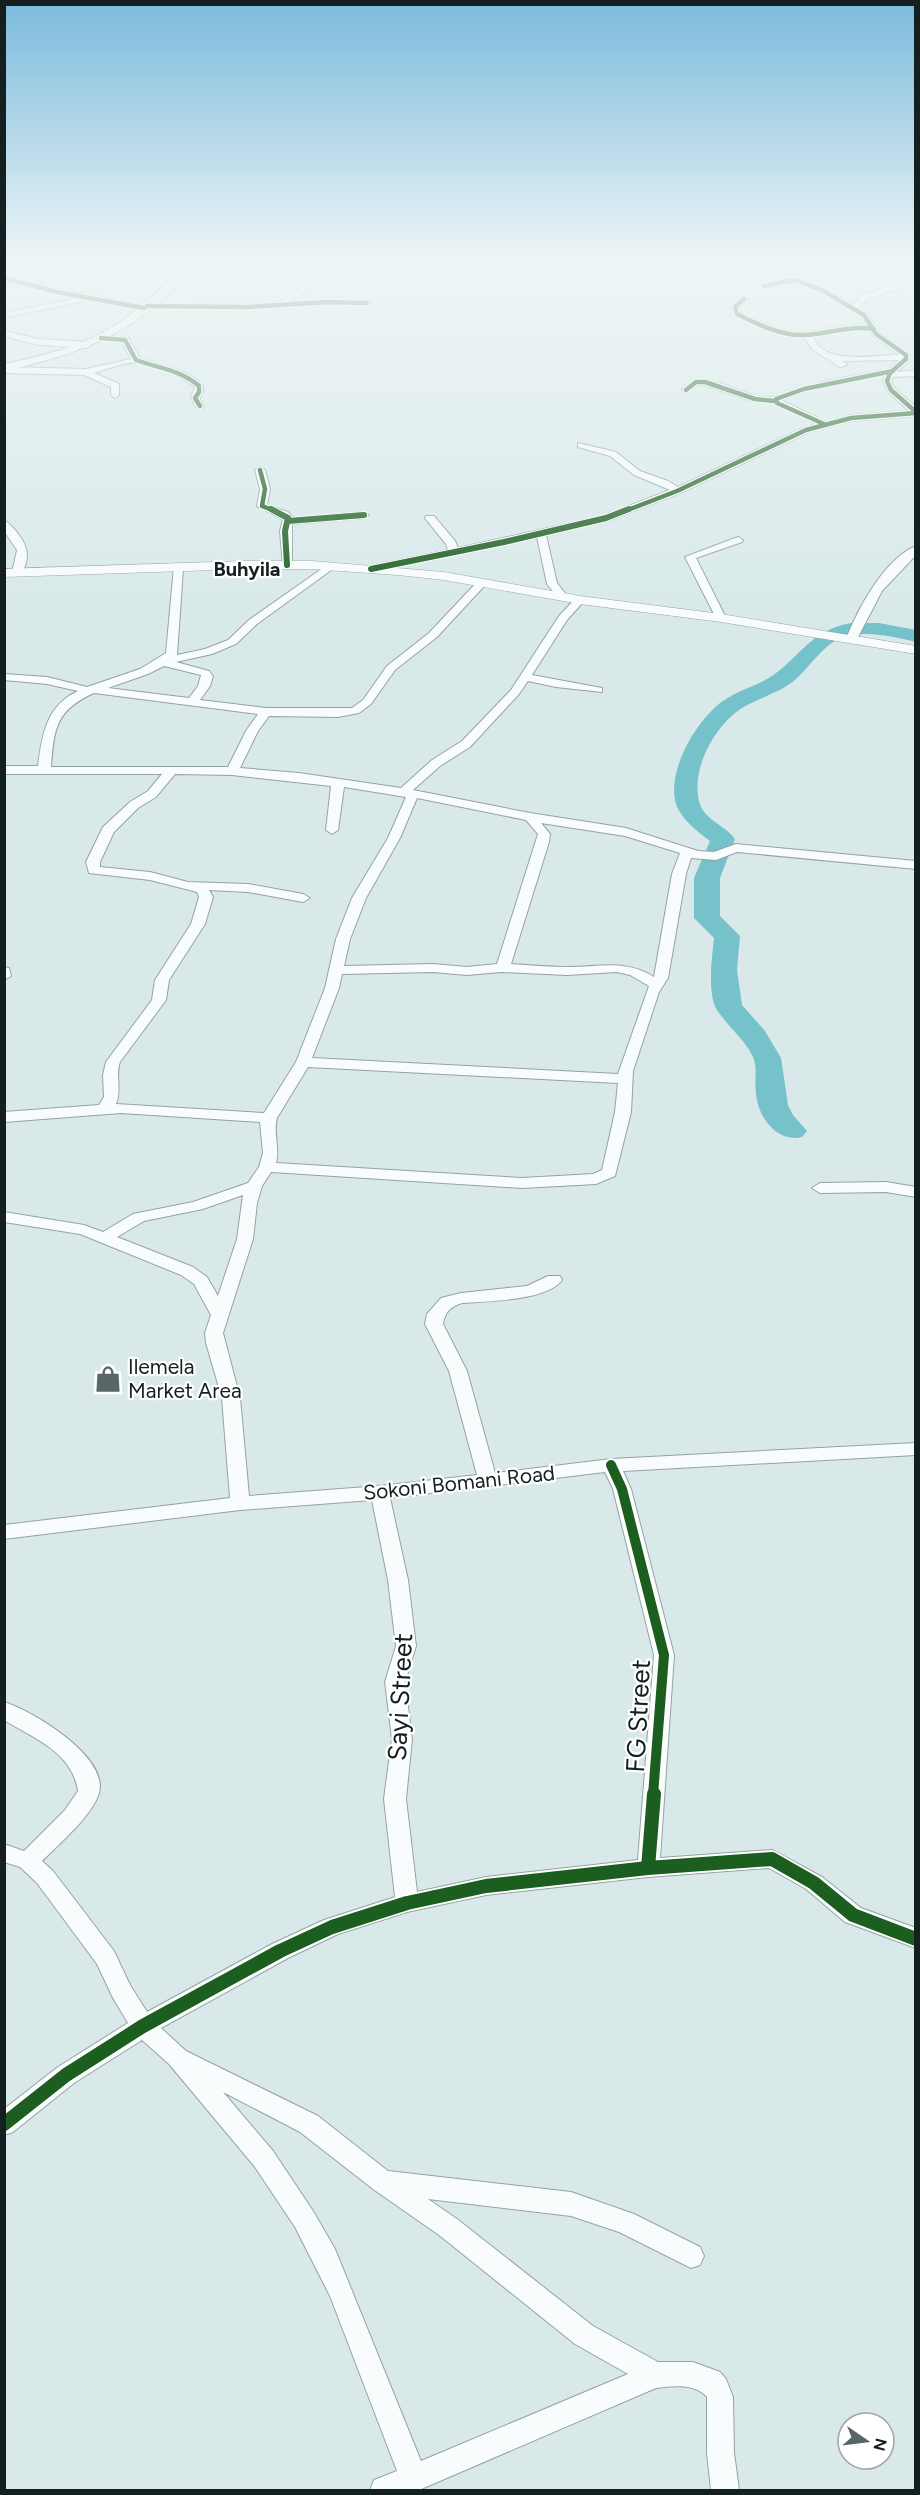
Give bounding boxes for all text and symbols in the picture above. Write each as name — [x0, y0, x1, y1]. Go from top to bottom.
district label: Buhyila — [213, 557, 281, 581]
place label: Ilemela Market Area — [128, 1354, 242, 1403]
shop icon: Ilemela Market Area — [93, 1364, 123, 1394]
street label: Sokoni Bomani Road — [362, 1460, 556, 1505]
street label: Sayi Street — [381, 1632, 419, 1762]
street label: FG Street — [619, 1659, 657, 1773]
north arrow — [836, 2411, 896, 2471]
text: N — [869, 2436, 891, 2453]

